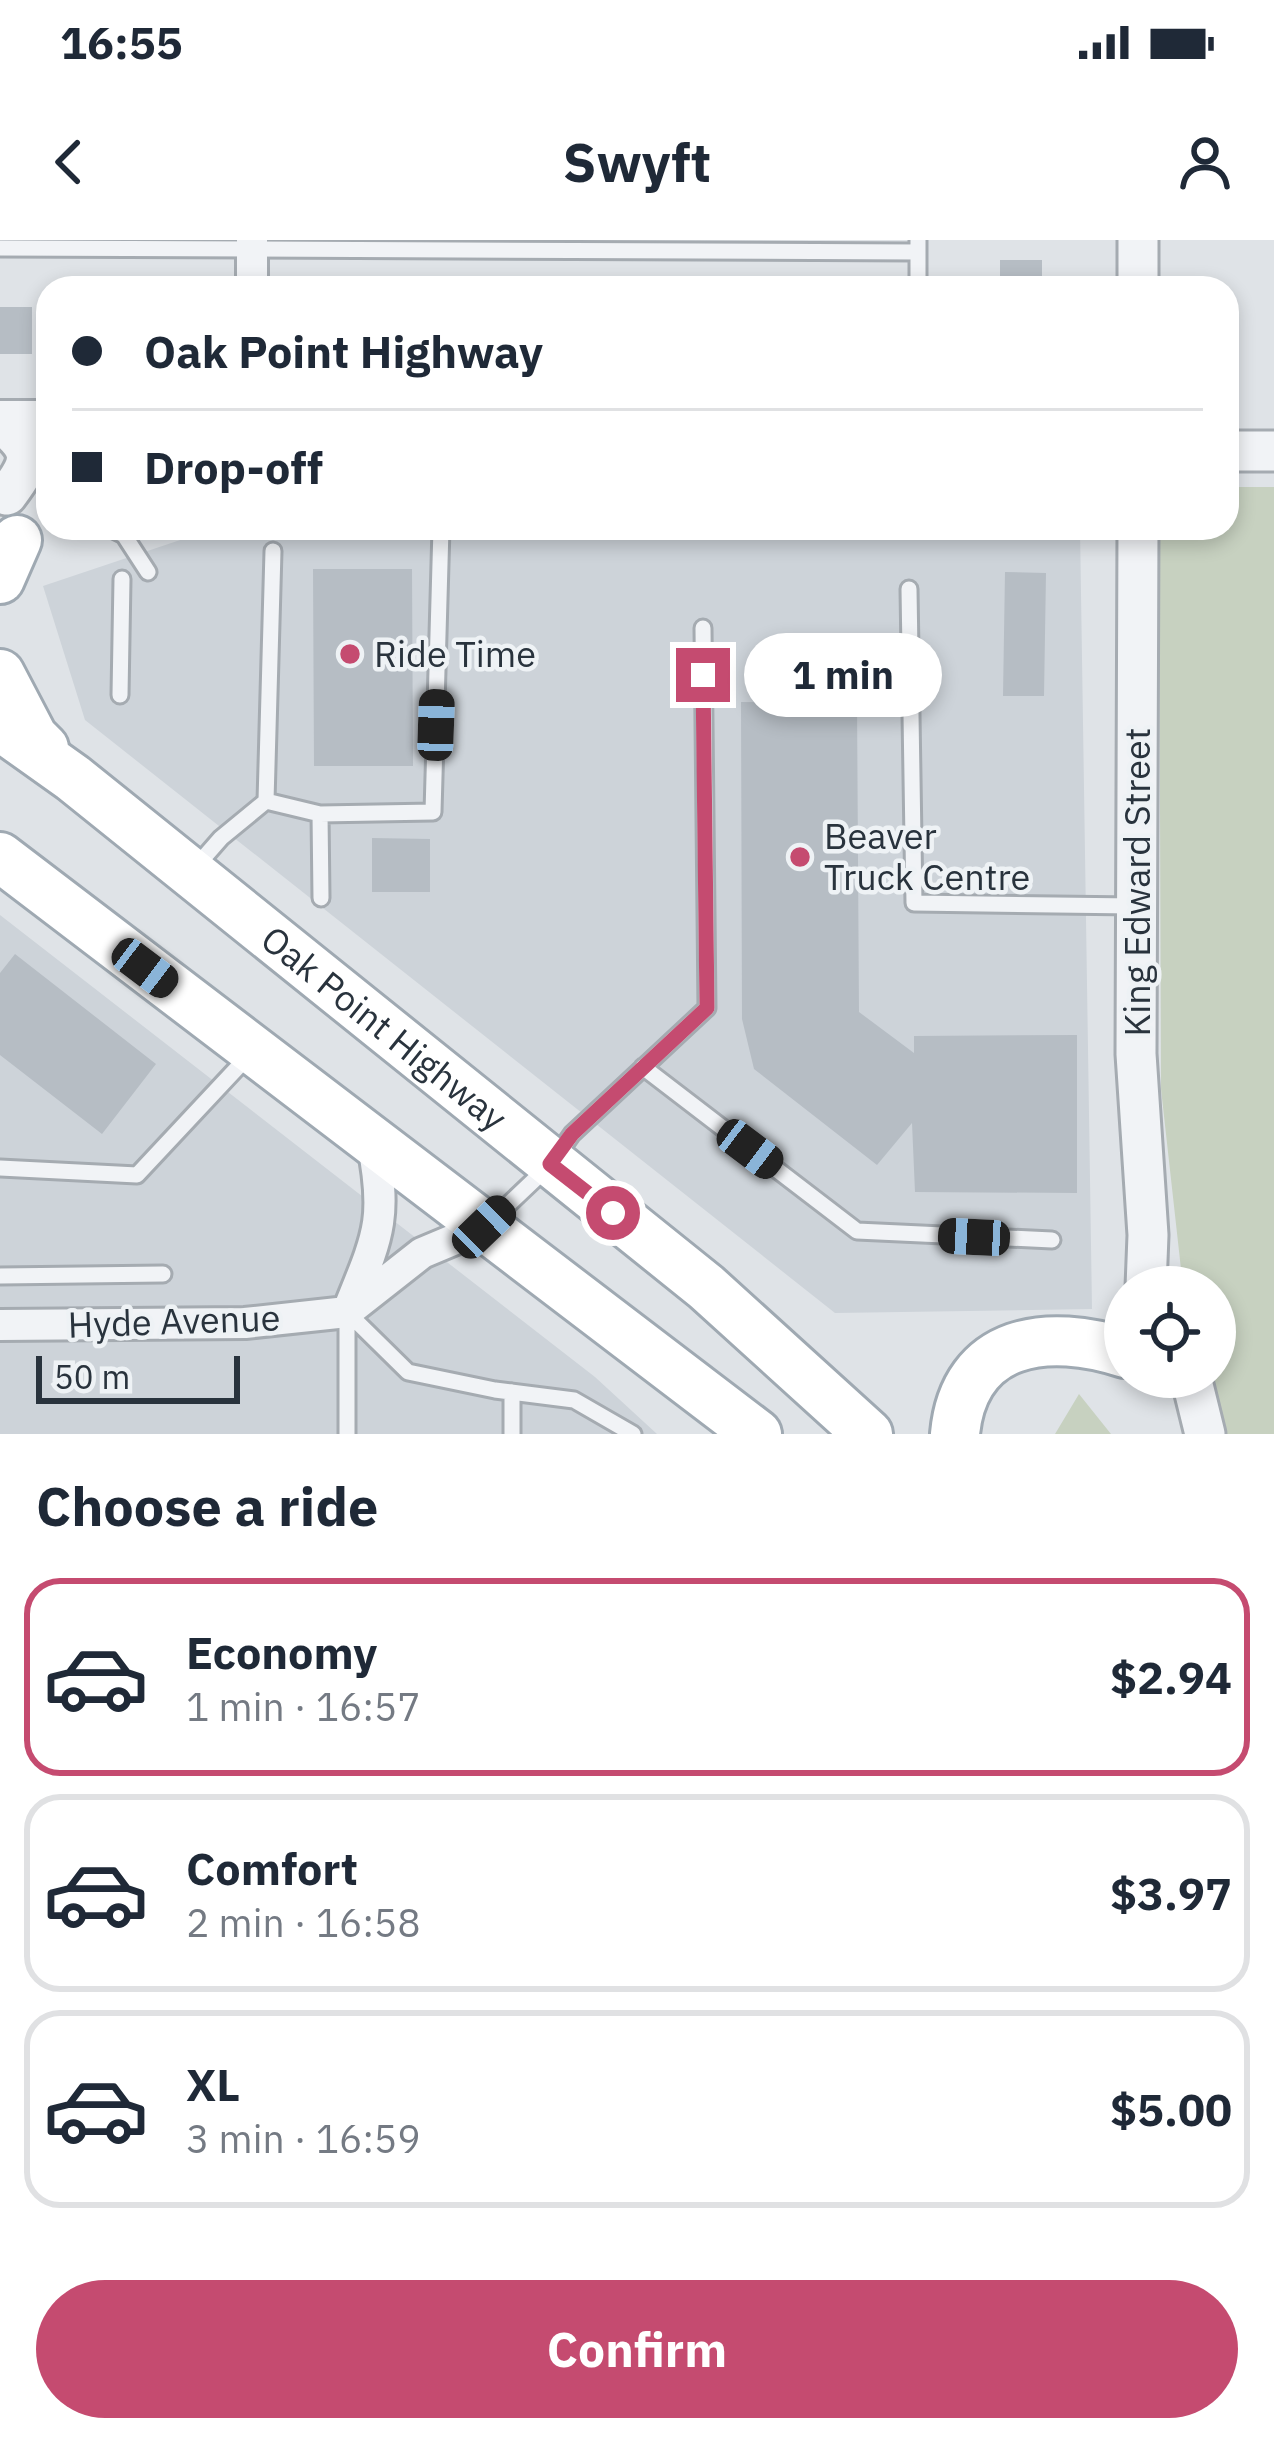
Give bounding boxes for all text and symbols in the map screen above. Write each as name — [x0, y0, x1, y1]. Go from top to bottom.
text: 16:55 — [60, 13, 183, 71]
text: Swyft — [563, 127, 711, 197]
icon: back — [36, 129, 102, 195]
icon: person — [1172, 129, 1238, 195]
text: Oak Point Highway — [144, 322, 543, 380]
text: Drop-off — [144, 438, 323, 496]
place label: Ride Time — [374, 630, 536, 677]
callout: 1 min — [745, 633, 943, 717]
marker: Ride Time — [337, 641, 363, 667]
route end — [676, 648, 730, 702]
text: 1 min — [792, 649, 894, 700]
car — [417, 688, 455, 762]
street label: King Edward Street — [1113, 728, 1160, 1036]
place label: Beaver Truck Centre — [824, 812, 1030, 900]
marker: Beaver Truck Centre — [787, 844, 813, 870]
street label: Oak Point Highway — [252, 915, 517, 1141]
car — [105, 932, 185, 1004]
car — [710, 1113, 790, 1185]
route start — [586, 1186, 640, 1240]
car — [446, 1189, 522, 1265]
car — [937, 1217, 1011, 1257]
map controls — [1104, 1266, 1236, 1398]
button: locate — [1104, 1266, 1236, 1398]
street label: Hyde Avenue — [67, 1293, 281, 1348]
scale bar — [36, 1350, 240, 1403]
text: 50 m — [54, 1355, 130, 1398]
text: Choose a ride — [36, 1471, 378, 1541]
icon: car — [42, 1623, 150, 1731]
text: Economy — [186, 1623, 377, 1681]
text: $2.94 — [1110, 1648, 1232, 1706]
text: 1 min · 16:57 — [186, 1681, 421, 1732]
icon: car — [42, 1839, 150, 1947]
text: Comfort — [186, 1839, 358, 1897]
text: $3.97 — [1110, 1864, 1232, 1922]
text: 2 min · 16:58 — [186, 1897, 421, 1948]
icon: car — [42, 2055, 150, 2163]
text: XL — [186, 2055, 240, 2113]
text: $5.00 — [1110, 2080, 1232, 2138]
text: 3 min · 16:59 — [186, 2113, 421, 2164]
button: Confirm — [36, 2280, 1238, 2418]

